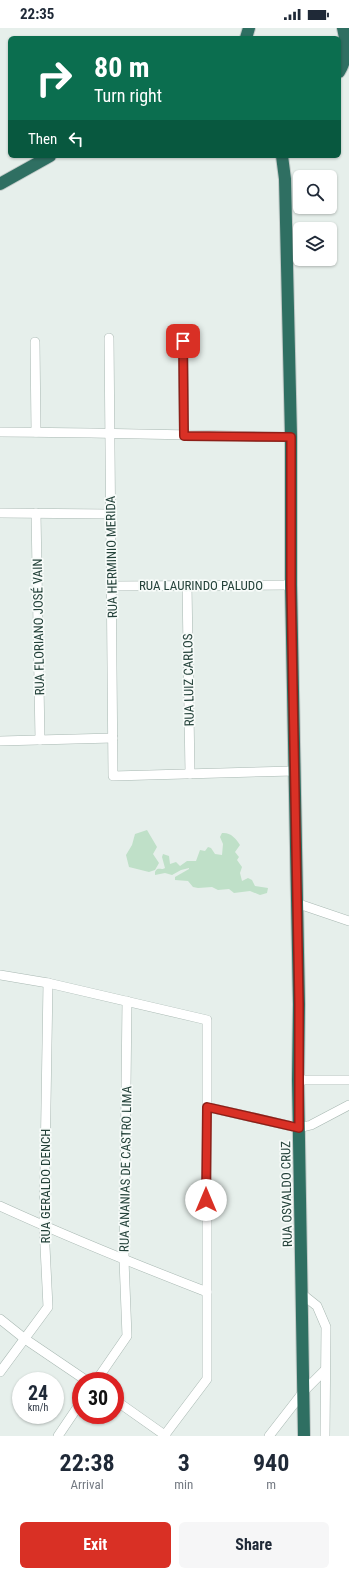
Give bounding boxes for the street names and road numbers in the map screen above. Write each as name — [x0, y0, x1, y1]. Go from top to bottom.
street label: RUA HERMINIO MERIDA — [103, 495, 120, 618]
street label: RUA FLORIANO JOSÉ VAIN — [30, 558, 47, 696]
street label: RUA LAURINDO PALUDO — [139, 578, 263, 593]
street label: RUA LUIZ CARLOS — [180, 633, 197, 727]
street label: RUA ANANIAS DE CASTRO LIMA — [117, 1085, 134, 1252]
street label: RUA GERALDO DENCH — [38, 1129, 53, 1243]
street label: RUA OSVALDO CRUZ — [278, 1141, 295, 1247]

